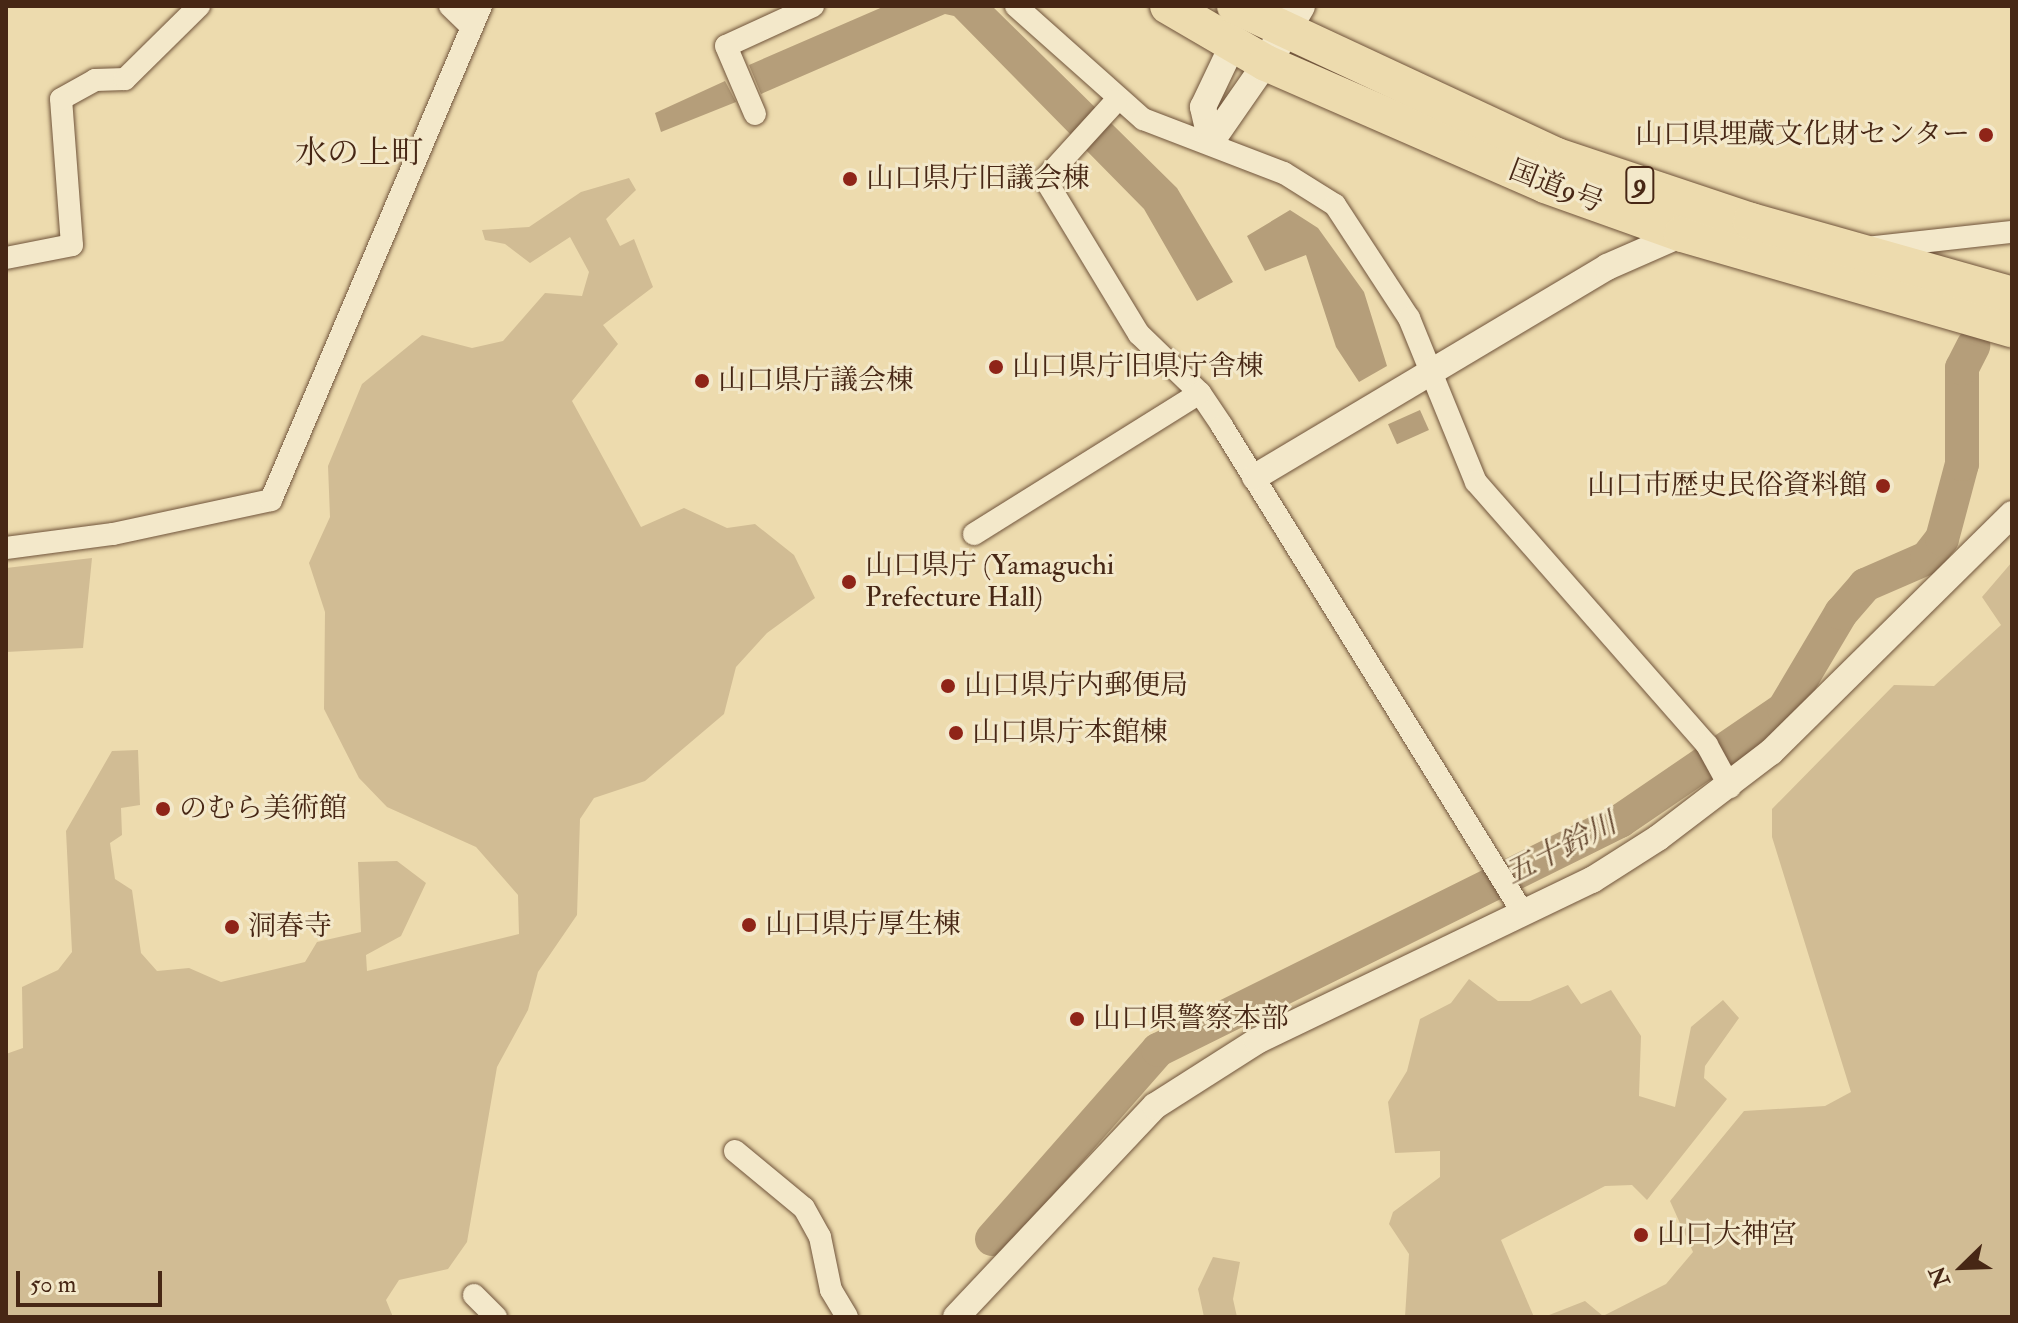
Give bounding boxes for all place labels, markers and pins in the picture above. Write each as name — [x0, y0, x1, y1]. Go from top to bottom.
place label: 山口県埋蔵文化財センター — [1634, 118, 1970, 152]
marker: 山口県埋蔵文化財センター — [1977, 126, 1995, 144]
place label: 山口県庁旧議会棟 — [866, 162, 1090, 196]
marker: 山口県庁旧議会棟 — [841, 170, 859, 188]
place label: 山口県庁旧県庁舎棟 — [1012, 350, 1264, 384]
marker: 山口県庁旧県庁舎棟 — [987, 358, 1005, 376]
place label: 山口県庁議会棟 — [718, 364, 914, 398]
marker: 山口県庁議会棟 — [693, 372, 711, 390]
place label: 山口市歴史民俗資料館 — [1587, 469, 1867, 503]
marker: 山口市歴史民俗資料館 — [1874, 477, 1892, 495]
place label: 山口県庁 (Yamaguchi Prefecture Hall) — [865, 549, 1115, 615]
marker: 山口県庁 (Yamaguchi Prefecture Hall) — [840, 573, 858, 591]
place label: 山口県庁内郵便局 — [964, 669, 1188, 703]
marker: 山口県庁内郵便局 — [939, 677, 957, 695]
place label: 山口県庁本館棟 — [972, 716, 1168, 750]
marker: 山口県庁本館棟 — [947, 724, 965, 742]
place label: のむら美術館 — [179, 792, 347, 826]
marker: のむら美術館 — [154, 800, 172, 818]
place label: 山口県庁厚生棟 — [765, 908, 961, 942]
place label: 洞春寺 — [248, 910, 332, 944]
marker: 山口県庁厚生棟 — [740, 916, 758, 934]
marker: 洞春寺 — [223, 918, 241, 936]
place label: 山口県警察本部 — [1093, 1002, 1289, 1036]
marker: 山口県警察本部 — [1068, 1010, 1086, 1028]
place label: 山口大神宮 — [1657, 1218, 1797, 1252]
marker: 山口大神宮 — [1632, 1226, 1650, 1244]

